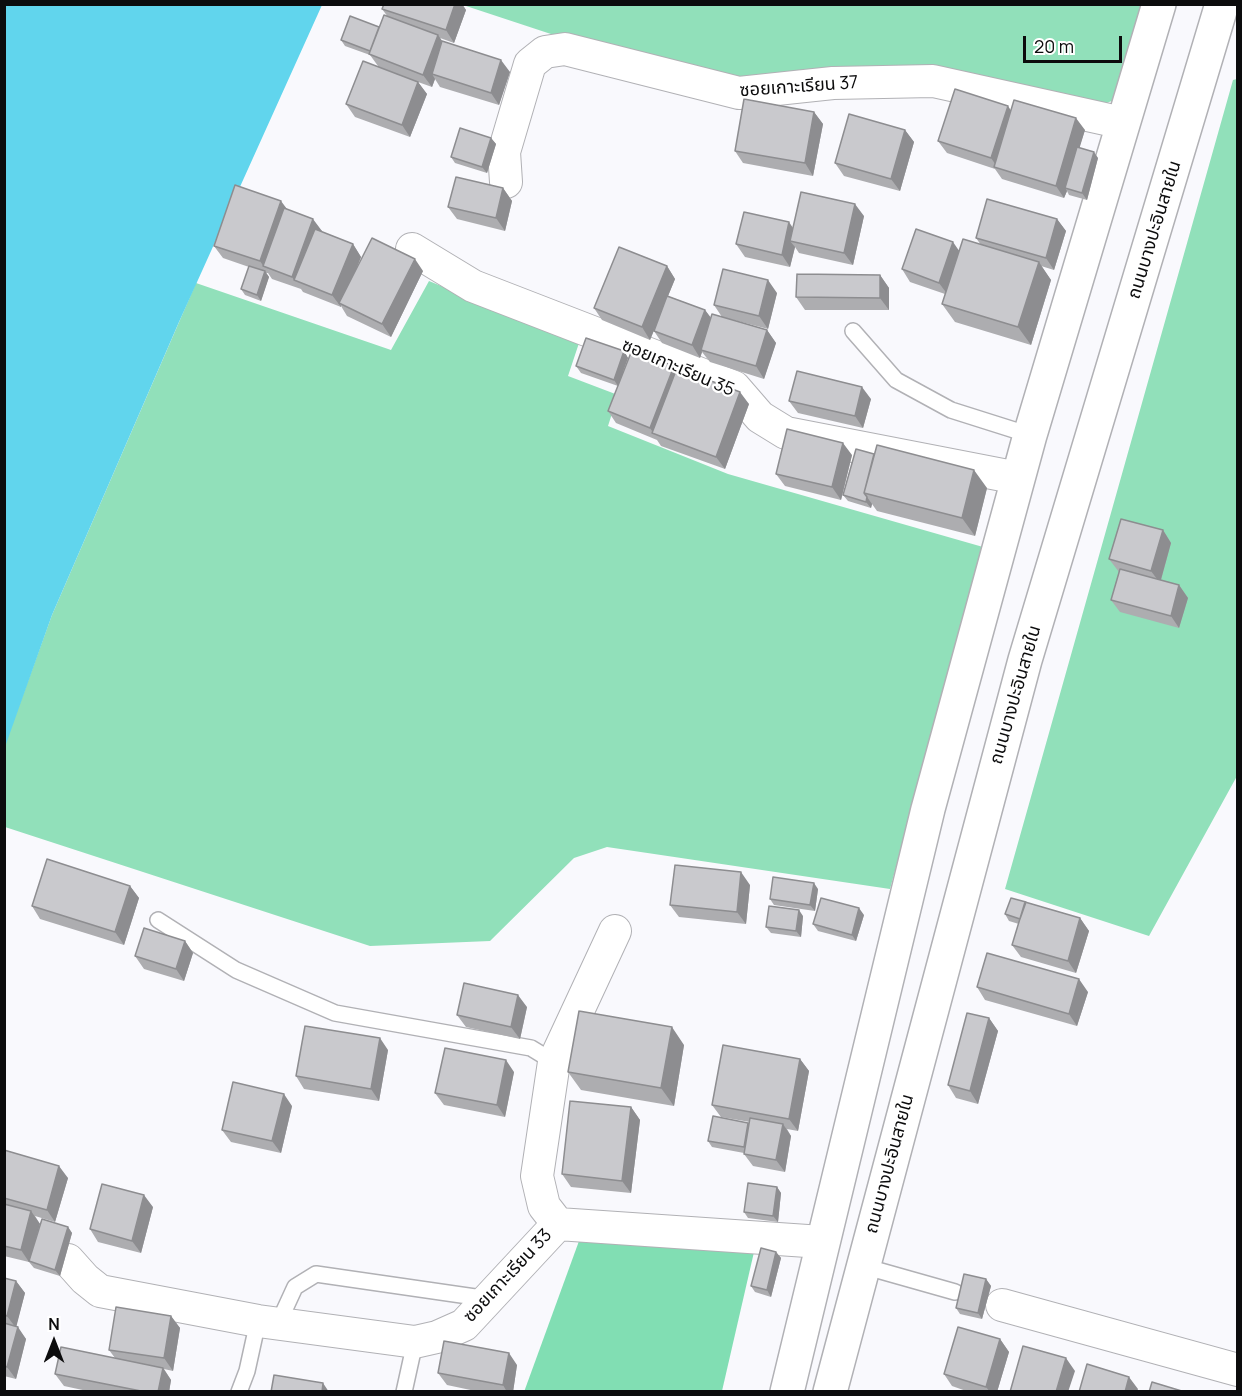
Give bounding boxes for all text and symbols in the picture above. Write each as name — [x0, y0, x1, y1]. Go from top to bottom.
scale bar — [1026, 24, 1125, 62]
text: 20 m — [1034, 34, 1074, 58]
street label: ซอยเกาะเรียน 37 — [739, 72, 859, 102]
street label: ถนนบางปะอินสายใน — [1124, 158, 1186, 302]
street label: ซอยเกาะเรียน 35 — [618, 335, 738, 401]
street label: ถนนบางปะอินสายใน — [986, 623, 1046, 767]
street label: ถนนบางปะอินสายใน — [861, 1092, 919, 1236]
street label: ซอยเกาะเรียน 33 — [459, 1225, 557, 1327]
north arrow — [24, 1312, 84, 1372]
text: N — [48, 1313, 60, 1335]

